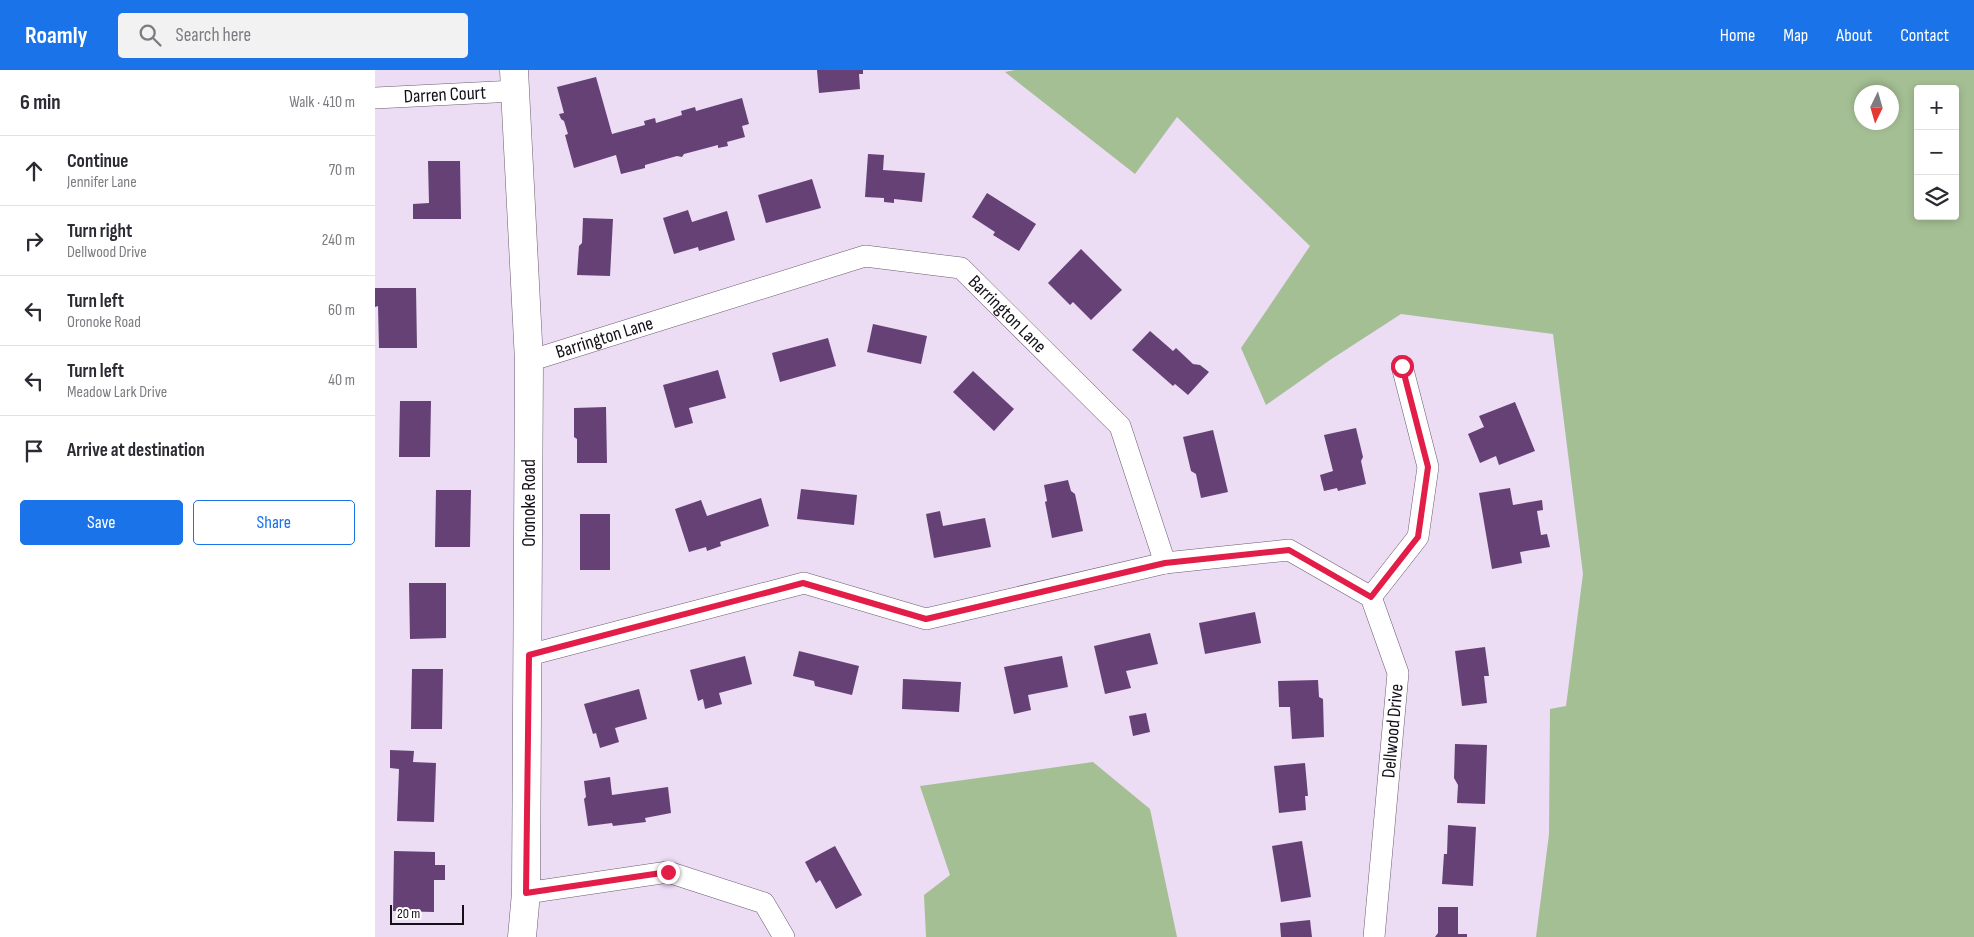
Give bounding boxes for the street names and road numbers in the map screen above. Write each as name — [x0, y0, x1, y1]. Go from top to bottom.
street label: Darren Court — [403, 81, 487, 108]
street label: Barrington Lane — [963, 270, 1051, 358]
street label: Barrington Lane — [553, 311, 656, 363]
street label: Oronoke Road — [518, 459, 541, 547]
street label: Dellwood Drive — [1377, 683, 1409, 779]

